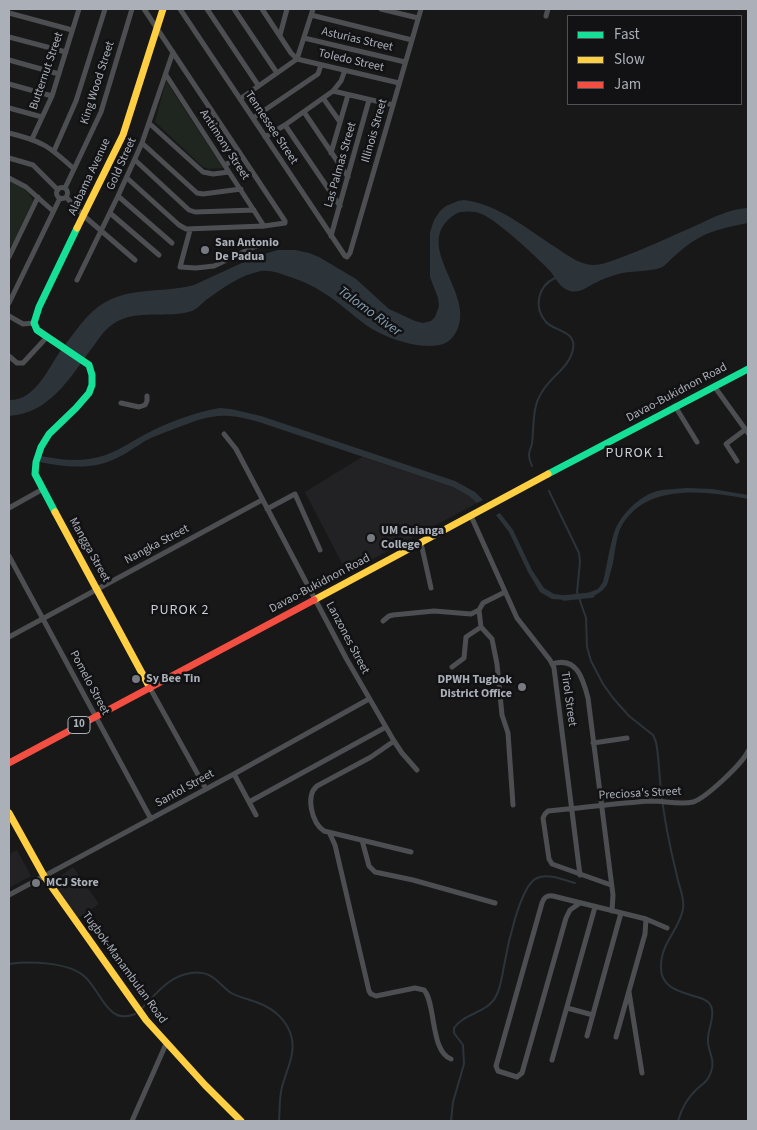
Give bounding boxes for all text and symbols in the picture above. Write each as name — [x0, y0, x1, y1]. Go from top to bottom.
legend — [567, 15, 742, 105]
text: Fast — [614, 24, 640, 45]
street label: Asturias Street — [320, 25, 394, 55]
street label: Butternut Street — [27, 30, 67, 112]
street label: King Wood Street — [78, 40, 118, 126]
street label: Toledo Street — [317, 46, 385, 76]
text: Slow — [614, 49, 645, 70]
text: Jam — [614, 74, 641, 95]
street label: Tennessee Street — [241, 89, 301, 167]
street label: Illinois Street — [359, 97, 391, 165]
street label: Antimony Street — [196, 107, 252, 183]
street label: Las Palmas Street — [322, 121, 360, 209]
street label: Gold Street — [104, 135, 140, 193]
street label: Alabama Avenue — [66, 136, 114, 218]
place label: San Antonio De Padua — [215, 236, 279, 264]
marker: San Antonio De Padua — [199, 244, 211, 256]
water label: Talomo River — [334, 283, 404, 341]
street label: Davao-Bukidnon Road — [624, 360, 730, 426]
district label: PUROK 1 — [605, 446, 665, 462]
street label: Mangga Street — [65, 515, 113, 585]
street label: Nangka Street — [122, 522, 192, 568]
place label: UM Guianga College — [381, 524, 444, 552]
marker: UM Guianga College — [365, 532, 377, 544]
street label: Davao-Bukidnon Road — [267, 551, 373, 617]
street label: Lanzones Street — [322, 599, 372, 677]
district label: PUROK 2 — [150, 603, 210, 619]
street label: Pomelo Street — [66, 648, 112, 718]
street label: Tirol Street — [557, 671, 579, 727]
place label: Sy Bee Tin — [146, 672, 200, 686]
marker: Sy Bee Tin — [130, 673, 142, 685]
place label: DPWH Tugbok District Office — [437, 673, 512, 701]
marker: DPWH Tugbok District Office — [516, 681, 528, 693]
road number: 10 — [68, 716, 90, 734]
street label: Santol Street — [153, 767, 217, 811]
street label: Preciosa's Street — [598, 785, 682, 803]
place label: MCJ Store — [46, 876, 99, 890]
marker: MCJ Store — [30, 877, 42, 889]
street label: Tugbok-Manambulan Road — [78, 909, 170, 1027]

